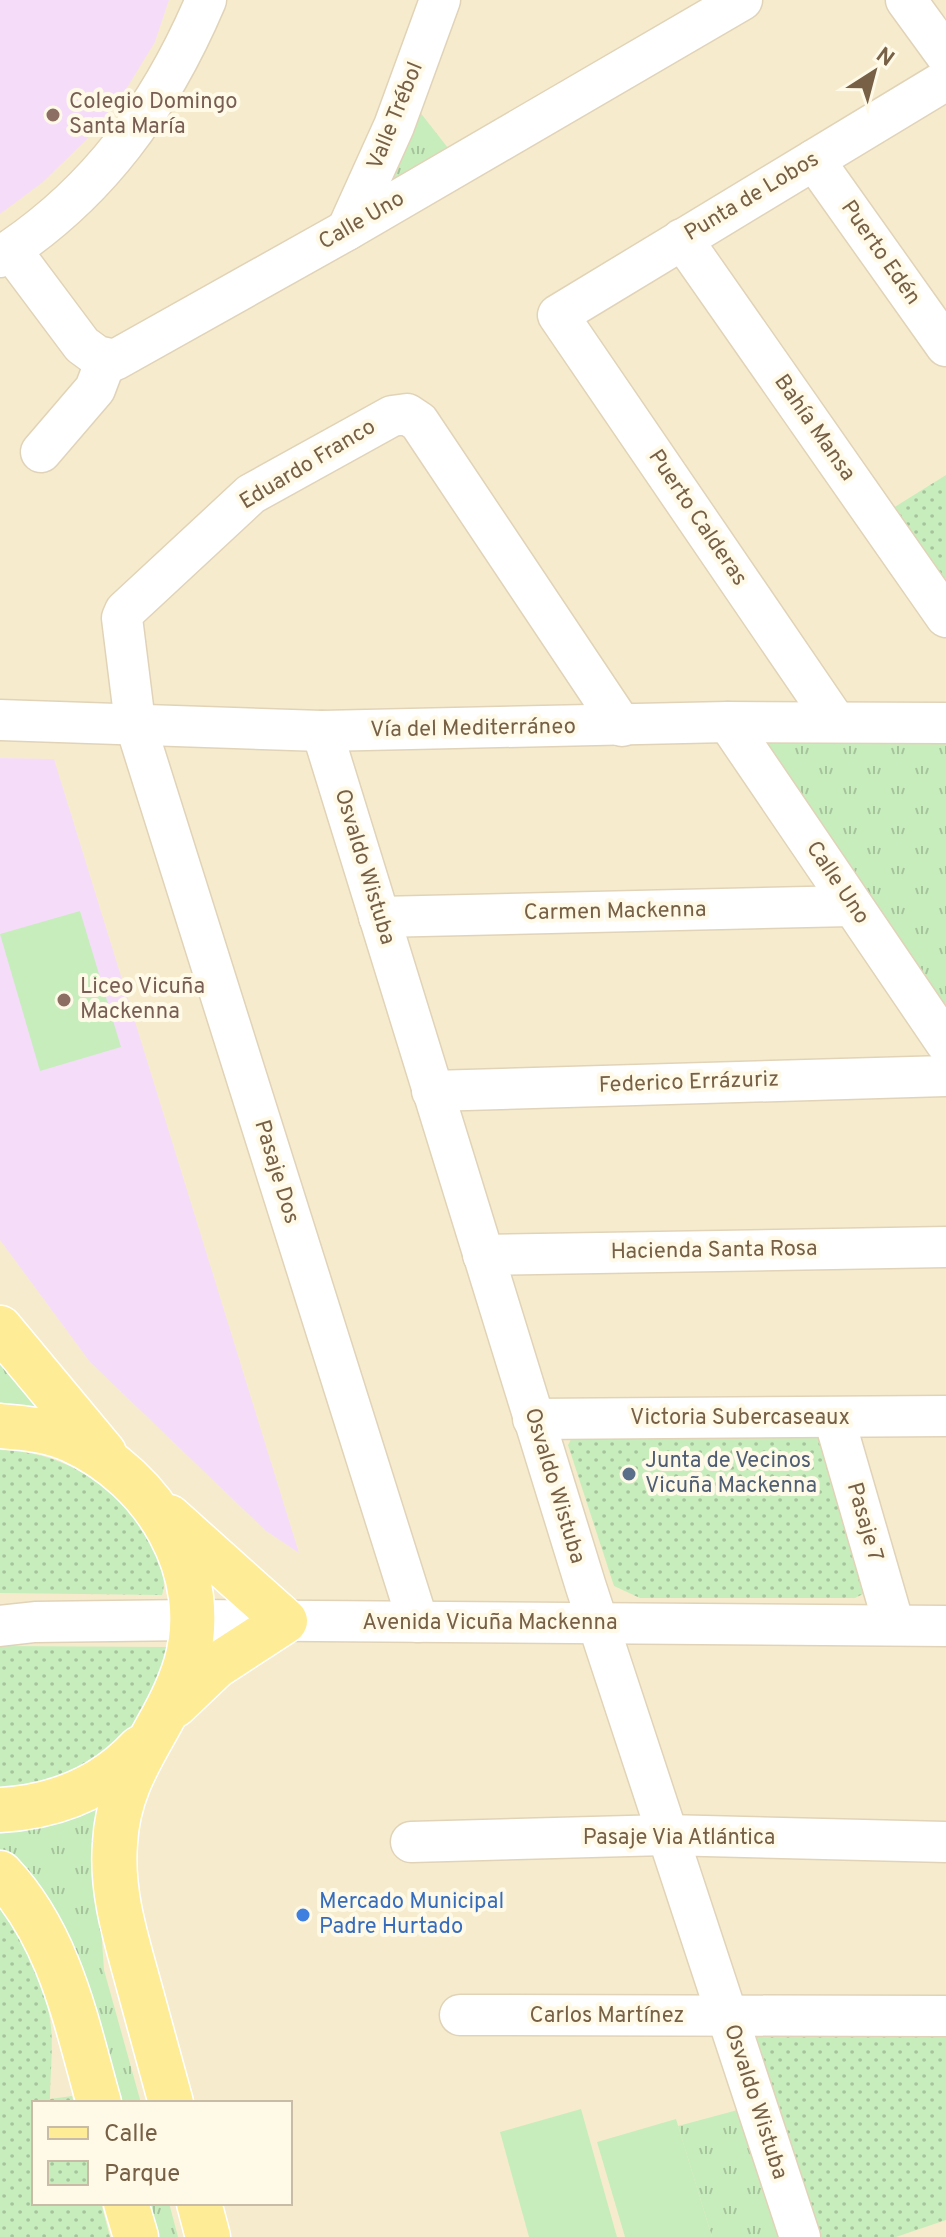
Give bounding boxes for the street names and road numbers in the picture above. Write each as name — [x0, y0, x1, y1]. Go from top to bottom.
street label: Valle Trébol — [362, 58, 430, 174]
street label: Punta de Lobos — [680, 146, 824, 248]
street label: Calle Uno — [314, 186, 410, 256]
street label: Puerto Edén — [834, 196, 926, 310]
street label: Bahía Mansa — [767, 370, 861, 486]
street label: Eduardo Franco — [235, 414, 381, 516]
street label: Puerto Calderas — [642, 445, 752, 591]
street label: Vía del Mediterráneo — [370, 714, 576, 744]
street label: Osvaldo Wistuba — [327, 786, 401, 948]
street label: Calle Uno — [799, 836, 875, 930]
street label: Carmen Mackenna — [523, 897, 707, 927]
street label: Federico Errázuriz — [598, 1066, 780, 1100]
street label: Pasaje Dos — [247, 1117, 305, 1227]
street label: Hacienda Santa Rosa — [610, 1236, 818, 1266]
street label: Osvaldo Wistuba — [517, 1405, 591, 1567]
street label: Victoria Subercaseaux — [630, 1405, 850, 1432]
street label: Pasaje 7 — [840, 1480, 888, 1564]
street label: Avenida Vicuña Mackenna — [362, 1610, 618, 1637]
street label: Pasaje Via Atlántica — [583, 1825, 775, 1852]
street label: Carlos Martínez — [530, 2003, 684, 2030]
street label: Osvaldo Wistuba — [717, 2021, 793, 2183]

